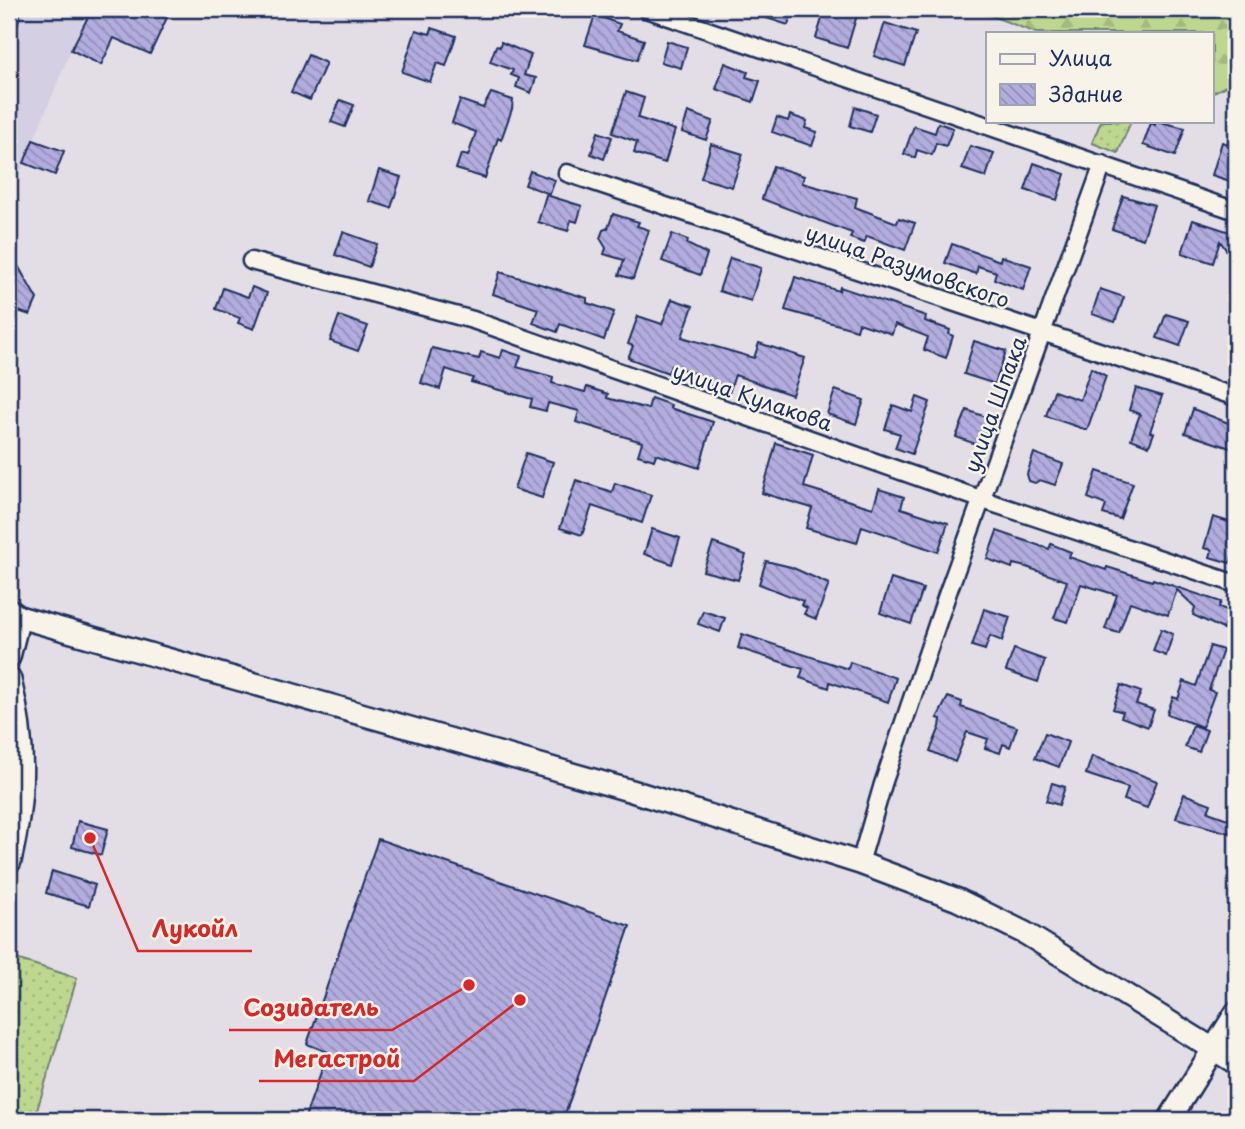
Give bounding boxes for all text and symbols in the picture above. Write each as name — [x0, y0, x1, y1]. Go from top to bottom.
legend — [986, 32, 1214, 122]
text: Улица — [1049, 41, 1112, 73]
text: Здание — [1049, 77, 1123, 109]
street label: улица Разумовского — [802, 215, 1014, 315]
street label: улица Шпака — [955, 331, 1034, 477]
street label: улица Кулакова — [669, 354, 837, 438]
callout: Лукойл — [138, 907, 252, 951]
text: Лукойл — [152, 910, 238, 945]
callout: Созидатель — [229, 986, 392, 1030]
text: Созидатель — [243, 989, 379, 1024]
callout: Мегастрой — [259, 1037, 414, 1081]
text: Мегастрой — [273, 1040, 401, 1075]

